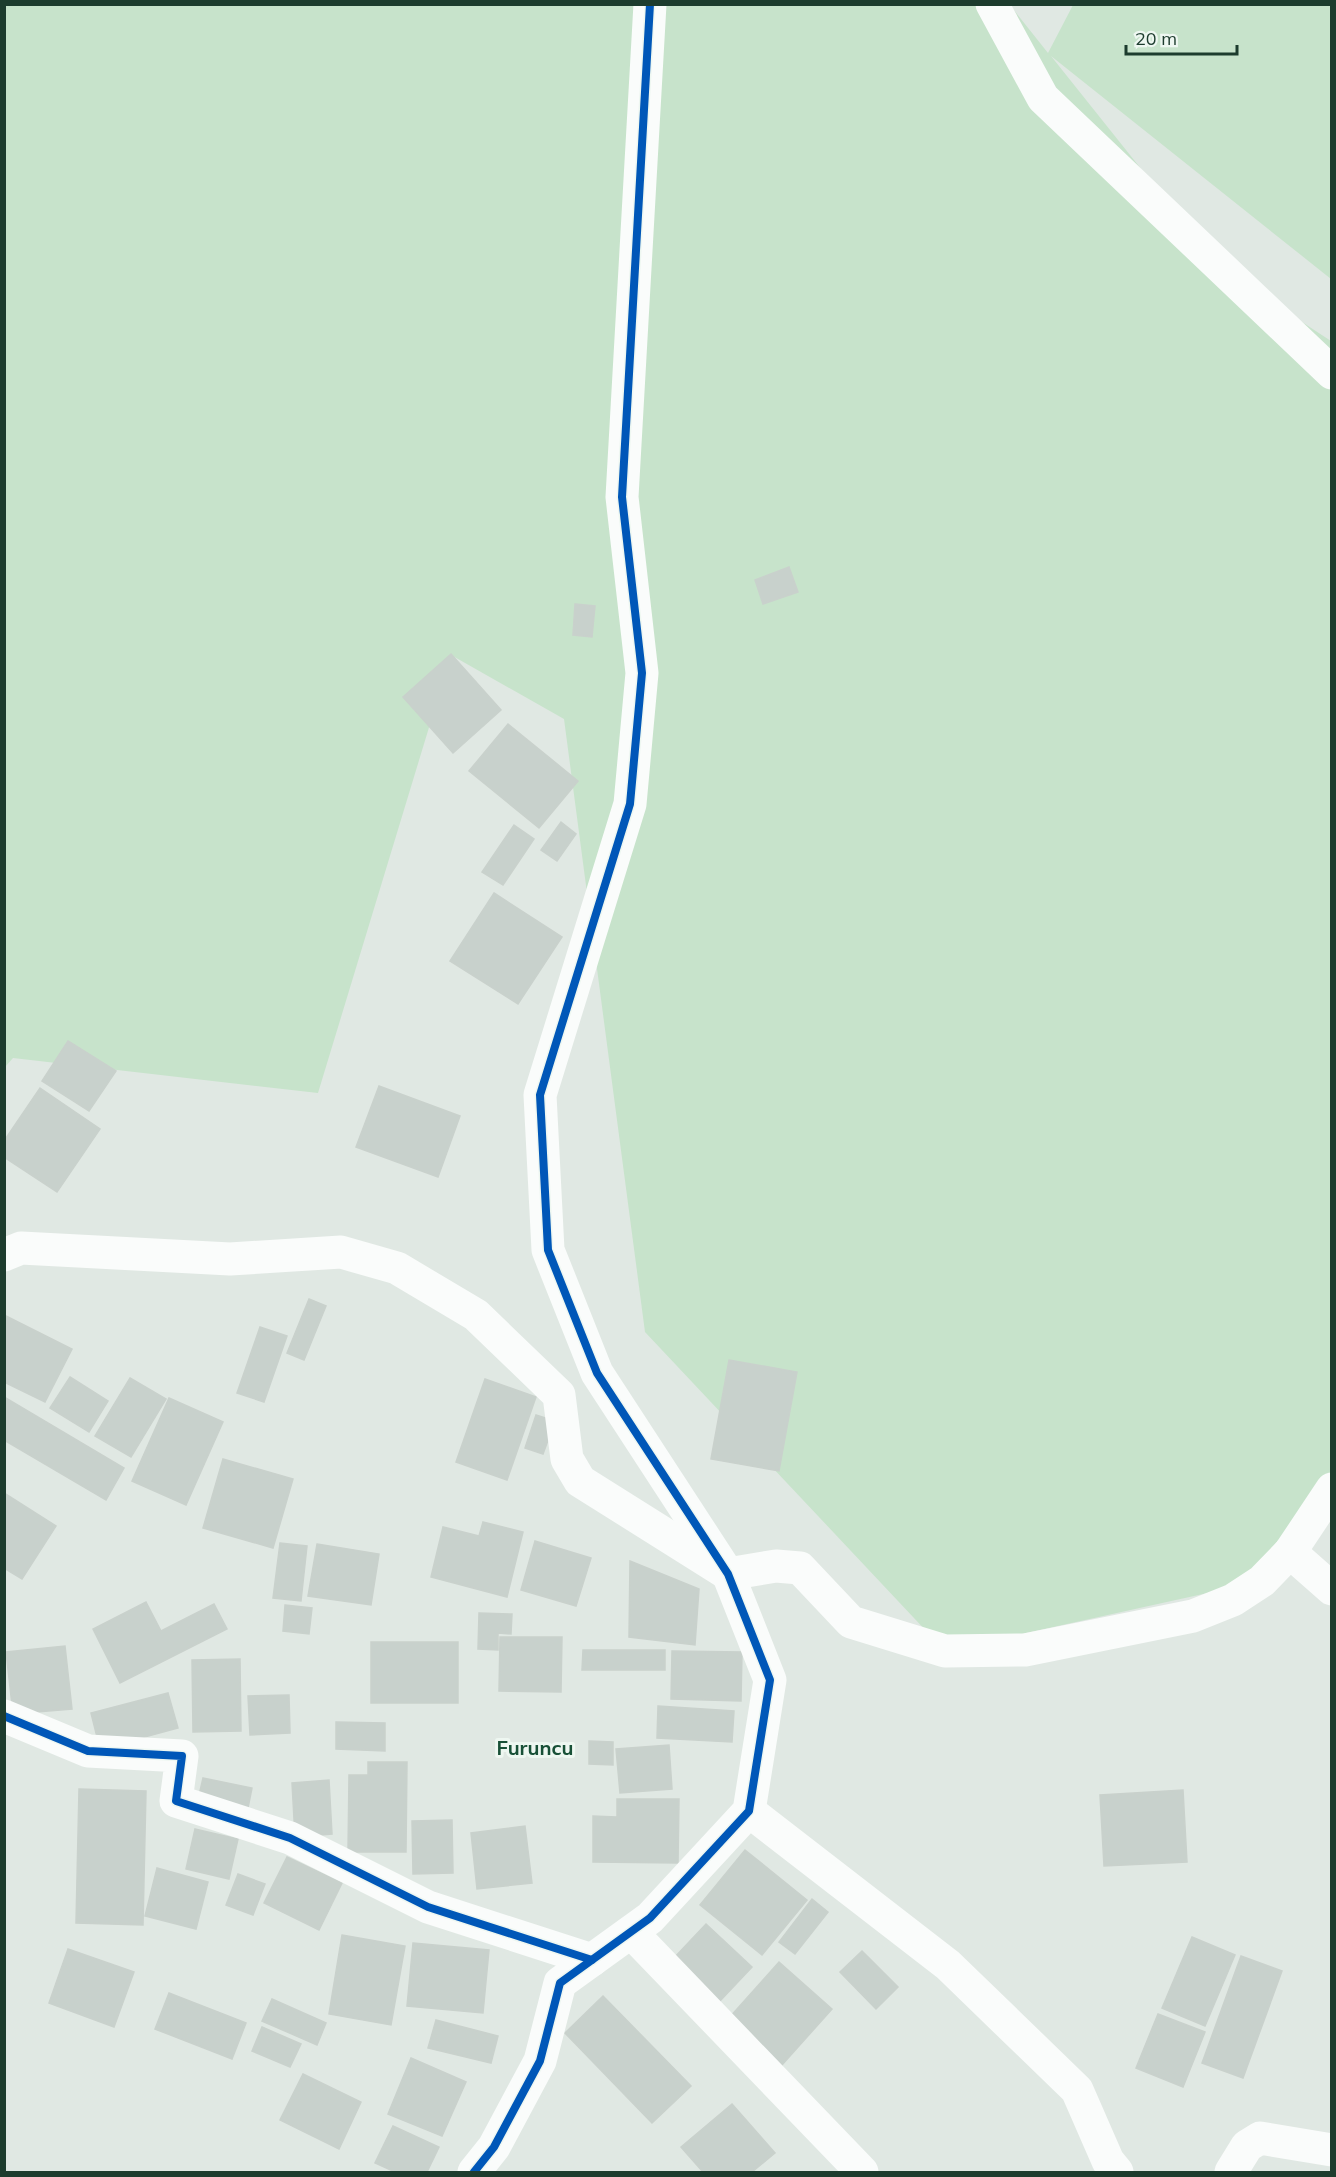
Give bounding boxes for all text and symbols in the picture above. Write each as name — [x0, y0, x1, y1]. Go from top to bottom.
scale bar — [1126, 18, 1237, 56]
text: 20 m — [1135, 27, 1177, 50]
district label: Furuncu — [497, 1735, 573, 1760]

